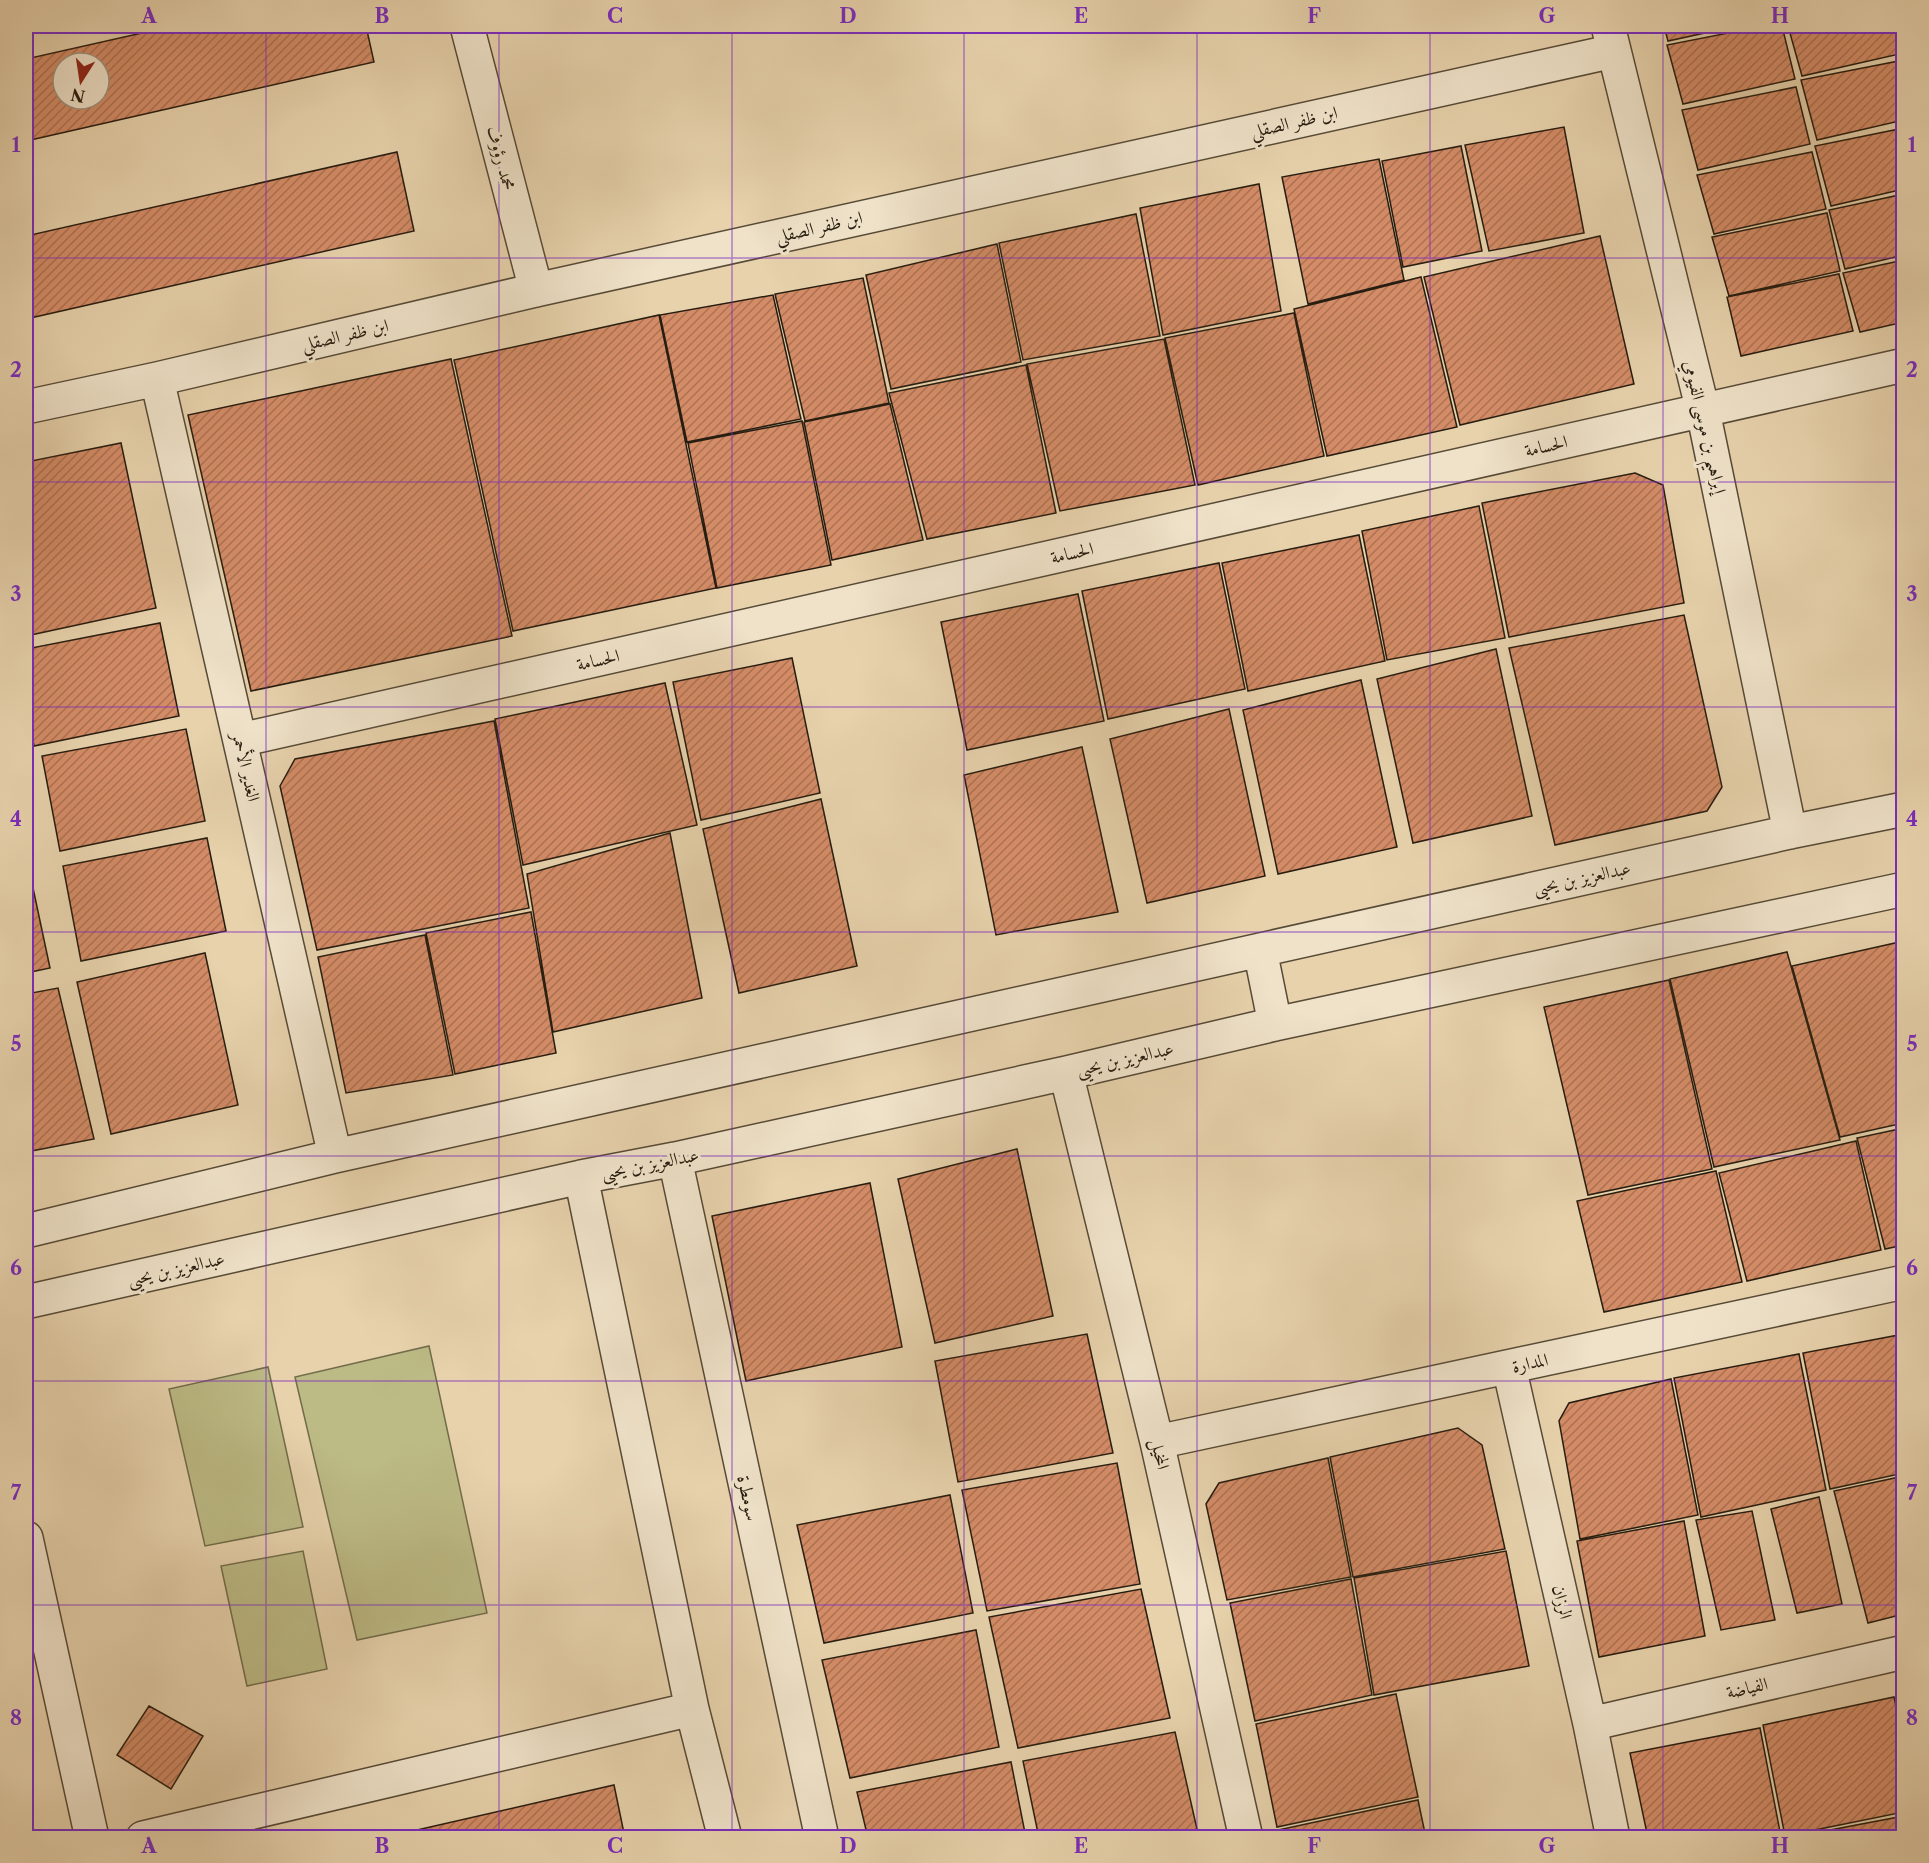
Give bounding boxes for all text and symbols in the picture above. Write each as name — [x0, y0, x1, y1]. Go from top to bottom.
text: A — [140, 4, 157, 28]
text: B — [375, 4, 390, 28]
text: C — [607, 4, 623, 28]
text: D — [839, 4, 857, 28]
text: E — [1074, 4, 1088, 28]
text: F — [1307, 4, 1321, 28]
text: G — [1539, 4, 1556, 28]
text: H — [1771, 4, 1789, 28]
north arrow — [51, 51, 111, 111]
text: N — [69, 84, 87, 107]
street label: ابن ظفر الصقلي — [1248, 101, 1341, 149]
street label: محمد رؤوف — [482, 123, 520, 193]
text: 1 — [12, 133, 21, 157]
text: 1 — [1908, 133, 1917, 157]
street label: ابن ظفر الصقلي — [773, 206, 866, 254]
street label: ابن ظفر الصقلي — [299, 314, 392, 362]
text: 2 — [10, 358, 22, 382]
street label: إبراهيم بن موسى الفيومي — [1672, 358, 1731, 499]
text: 2 — [1906, 358, 1918, 382]
street label: الحسامة — [1522, 430, 1570, 462]
street label: الحسامة — [1048, 537, 1096, 569]
text: 3 — [10, 582, 22, 606]
text: 3 — [1906, 582, 1918, 606]
street label: الحسامة — [574, 644, 622, 676]
street label: الغدير الأحمر — [226, 728, 267, 804]
text: 4 — [10, 807, 22, 831]
text: 4 — [1906, 807, 1918, 831]
street label: عبدالعزيز بن يحيى — [1531, 857, 1634, 903]
text: 5 — [10, 1032, 22, 1056]
text: 5 — [1906, 1032, 1918, 1056]
street label: عبدالعزيز بن يحيى — [1074, 1037, 1177, 1085]
street label: عبدالعزيز بن يحيى — [599, 1144, 701, 1188]
street label: عبدالعزيز بن يحيى — [125, 1247, 228, 1295]
text: 6 — [10, 1256, 22, 1280]
text: 6 — [1906, 1256, 1918, 1280]
street label: المدارة — [1510, 1348, 1550, 1378]
street label: المخيل — [1144, 1436, 1174, 1472]
street label: سومطرة — [731, 1473, 764, 1523]
text: 7 — [11, 1481, 22, 1505]
text: 7 — [1907, 1481, 1918, 1505]
street label: الرزان — [1547, 1583, 1577, 1621]
street label: الفياضة — [1724, 1673, 1770, 1703]
text: 8 — [10, 1706, 22, 1730]
text: 8 — [1906, 1706, 1918, 1730]
text: A — [140, 1834, 157, 1858]
text: B — [375, 1834, 390, 1858]
text: C — [607, 1834, 623, 1858]
text: D — [839, 1834, 857, 1858]
text: E — [1074, 1834, 1088, 1858]
text: F — [1307, 1834, 1321, 1858]
text: G — [1539, 1834, 1556, 1858]
text: H — [1771, 1834, 1789, 1858]

